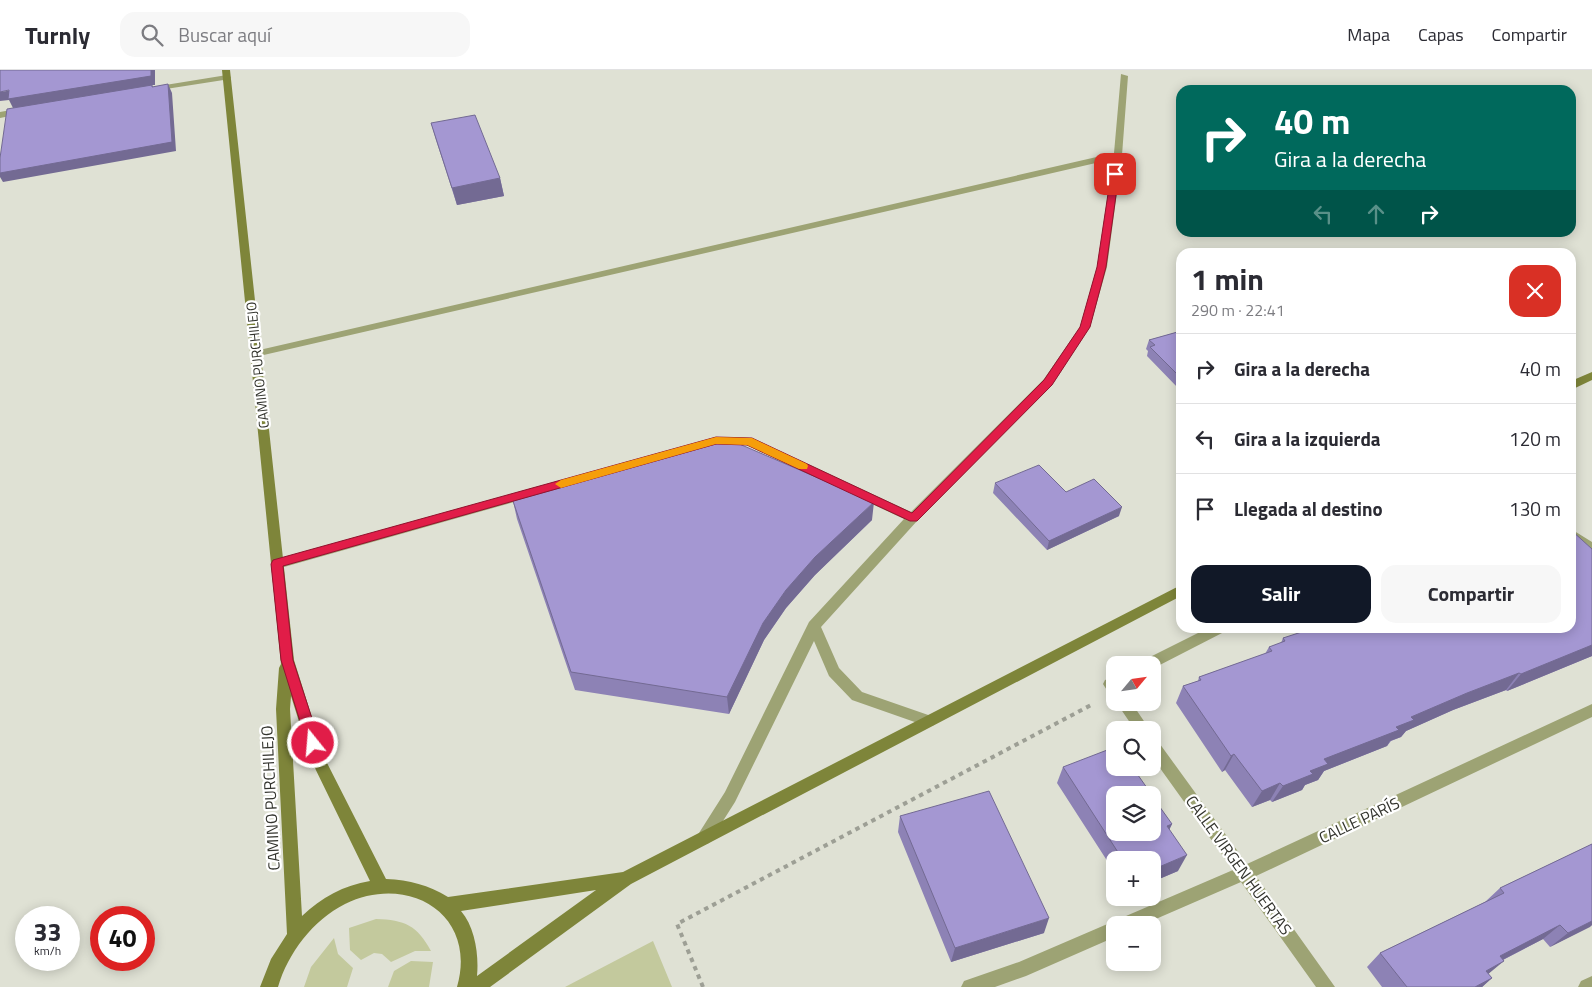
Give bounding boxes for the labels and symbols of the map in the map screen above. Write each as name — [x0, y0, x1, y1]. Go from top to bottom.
pin — [1094, 153, 1136, 195]
street label: CAMINO PURCHILEJO — [240, 301, 274, 429]
north arrow — [1106, 656, 1161, 711]
position arrow — [286, 716, 338, 768]
street label: CAMINO PURCHILEJO — [254, 725, 286, 871]
street label: CALLE VIRGEN HUERTAS — [1180, 790, 1298, 940]
street label: CALLE PARÍS — [1315, 791, 1403, 849]
speed limit sign: 40 — [90, 906, 155, 971]

